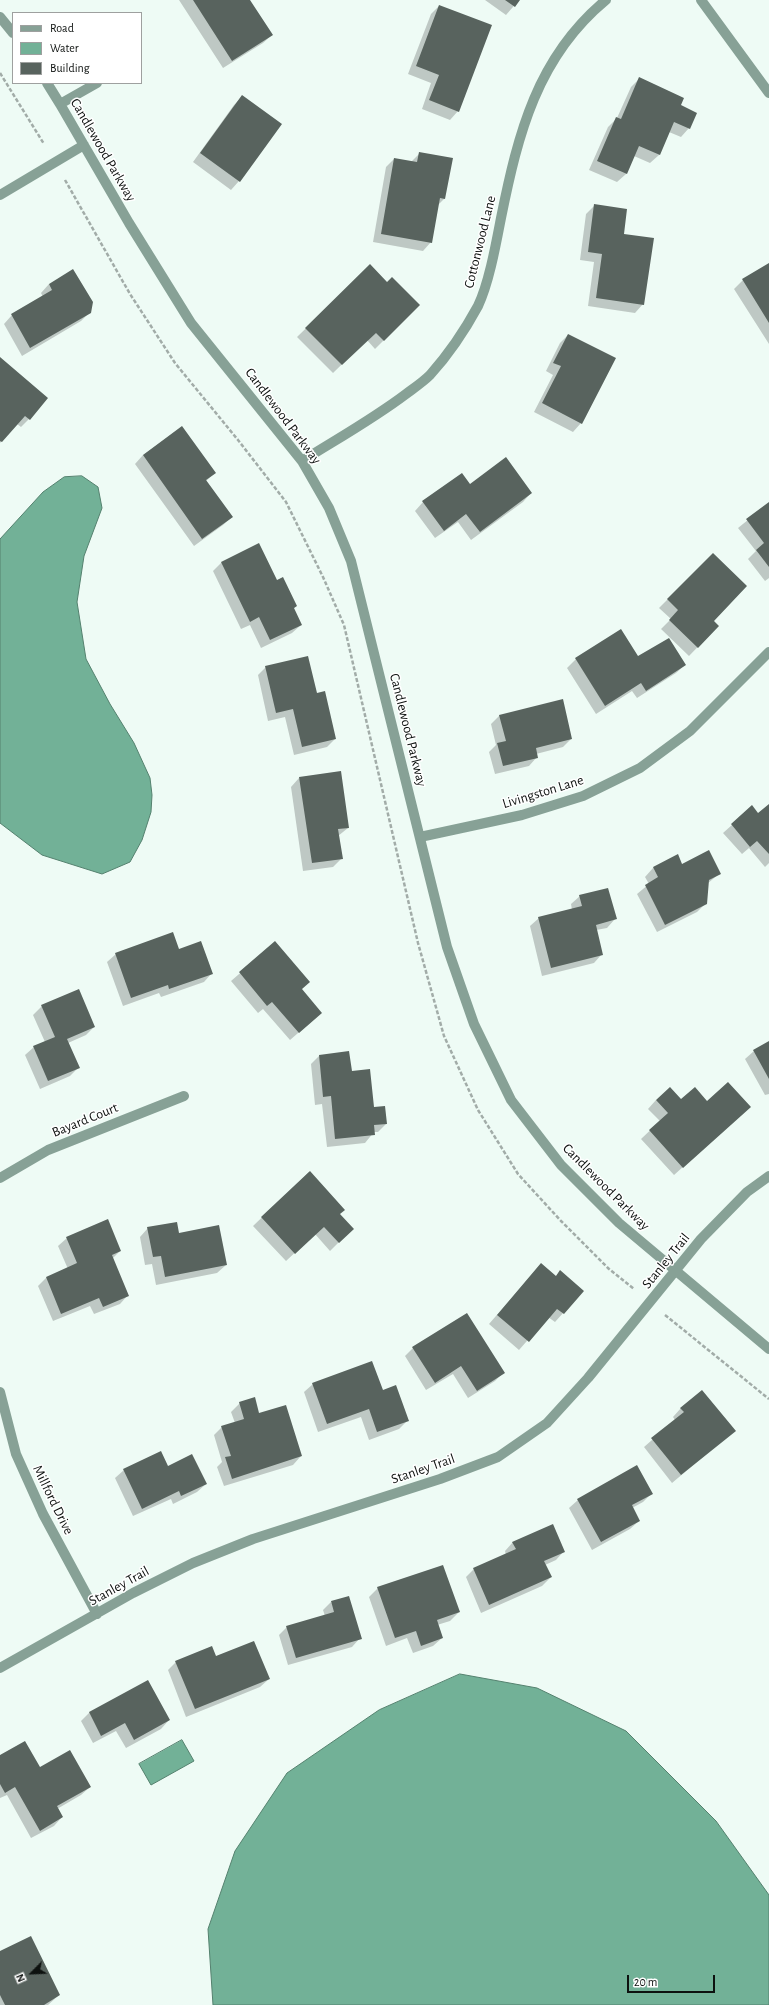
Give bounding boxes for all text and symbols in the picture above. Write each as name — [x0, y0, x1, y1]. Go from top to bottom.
legend — [12, 12, 142, 84]
text: Road — [50, 22, 74, 34]
text: Water — [50, 42, 79, 54]
text: Building — [50, 62, 90, 74]
street label: Candlewood Parkway — [67, 95, 139, 205]
street label: Cottonwood Lane — [460, 194, 500, 290]
street label: Candlewood Parkway — [241, 365, 325, 467]
street label: Candlewood Parkway — [386, 672, 430, 788]
street label: Livingston Lane — [500, 772, 586, 812]
street label: Bayard Court — [49, 1099, 121, 1141]
street label: Candlewood Parkway — [559, 1140, 653, 1234]
street label: Stanley Trail — [639, 1230, 693, 1292]
street label: Stanley Trail — [389, 1450, 457, 1488]
street label: Millford Drive — [29, 1462, 77, 1538]
street label: Stanley Trail — [86, 1563, 152, 1609]
north arrow — [12, 1953, 52, 1993]
scale bar — [629, 1967, 717, 1993]
text: N — [14, 1972, 27, 1984]
text: 20 m — [634, 1976, 657, 1988]

